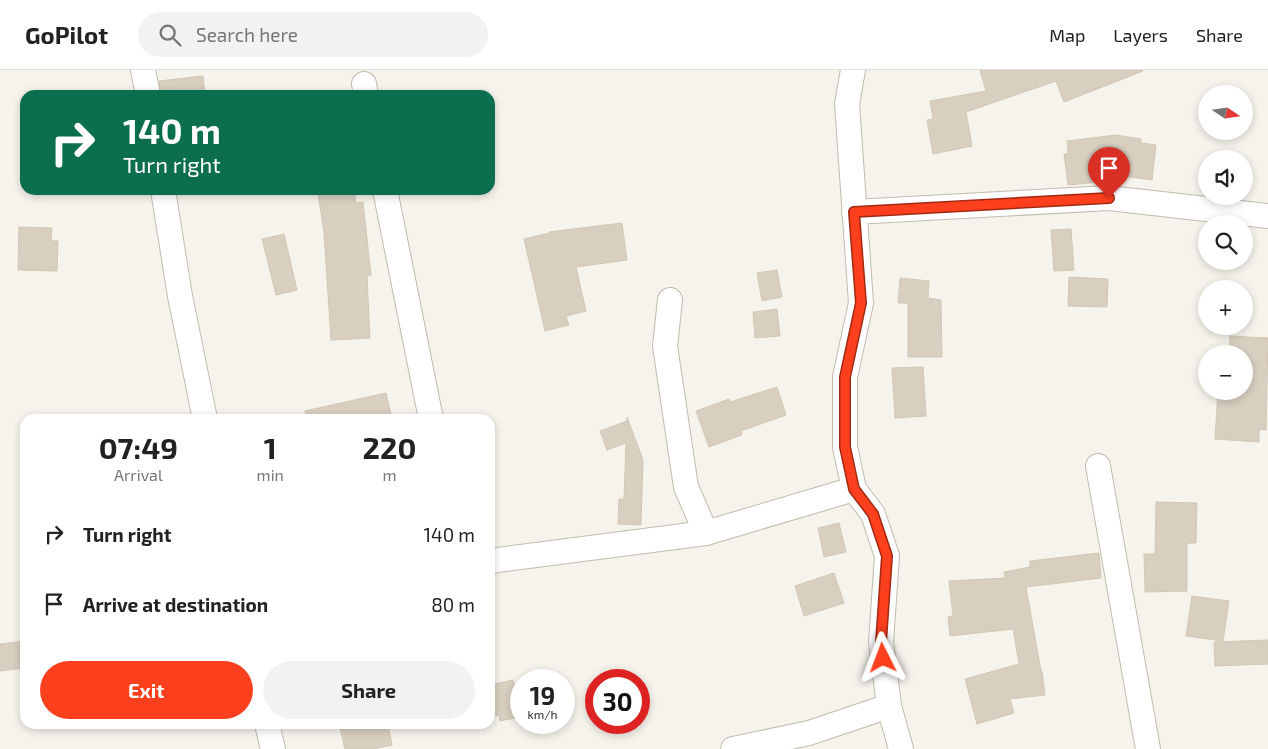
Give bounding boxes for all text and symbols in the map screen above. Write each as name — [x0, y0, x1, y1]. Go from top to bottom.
search box — [138, 12, 488, 57]
text: GoPilot — [25, 20, 108, 49]
icon: search — [156, 21, 184, 49]
text: Search here — [196, 23, 298, 46]
text: Map — [1049, 24, 1085, 46]
text: Layers — [1113, 24, 1168, 46]
text: Share — [1196, 24, 1243, 46]
north arrow — [1198, 85, 1252, 140]
map controls — [1198, 85, 1253, 400]
text: 140 m — [123, 109, 221, 151]
icon: right — [40, 110, 105, 175]
pin — [1088, 147, 1130, 198]
button: sound — [1198, 150, 1253, 205]
text: Turn right — [123, 151, 221, 177]
icon: arrive — [1095, 154, 1123, 182]
button: search — [1198, 215, 1253, 270]
button: + — [1198, 280, 1253, 335]
button: − — [1198, 345, 1253, 400]
text: 07:49 — [99, 429, 178, 465]
text: 1 — [264, 429, 277, 465]
text: 220 — [363, 429, 416, 465]
text: Arrival — [114, 465, 163, 484]
text: min — [257, 465, 284, 484]
text: m — [382, 465, 396, 484]
icon: right — [40, 520, 68, 548]
text: Turn right — [83, 523, 171, 546]
text: 140 m — [423, 523, 475, 546]
icon: arrive — [40, 590, 68, 618]
text: Arrive at destination — [83, 593, 268, 616]
text: 80 m — [431, 593, 475, 616]
position arrow — [856, 631, 908, 683]
button: Exit — [40, 661, 253, 719]
button: Share — [263, 661, 475, 719]
speed limit sign: 30 — [585, 669, 650, 734]
text: 19 — [530, 680, 555, 710]
text: km/h — [528, 707, 557, 721]

